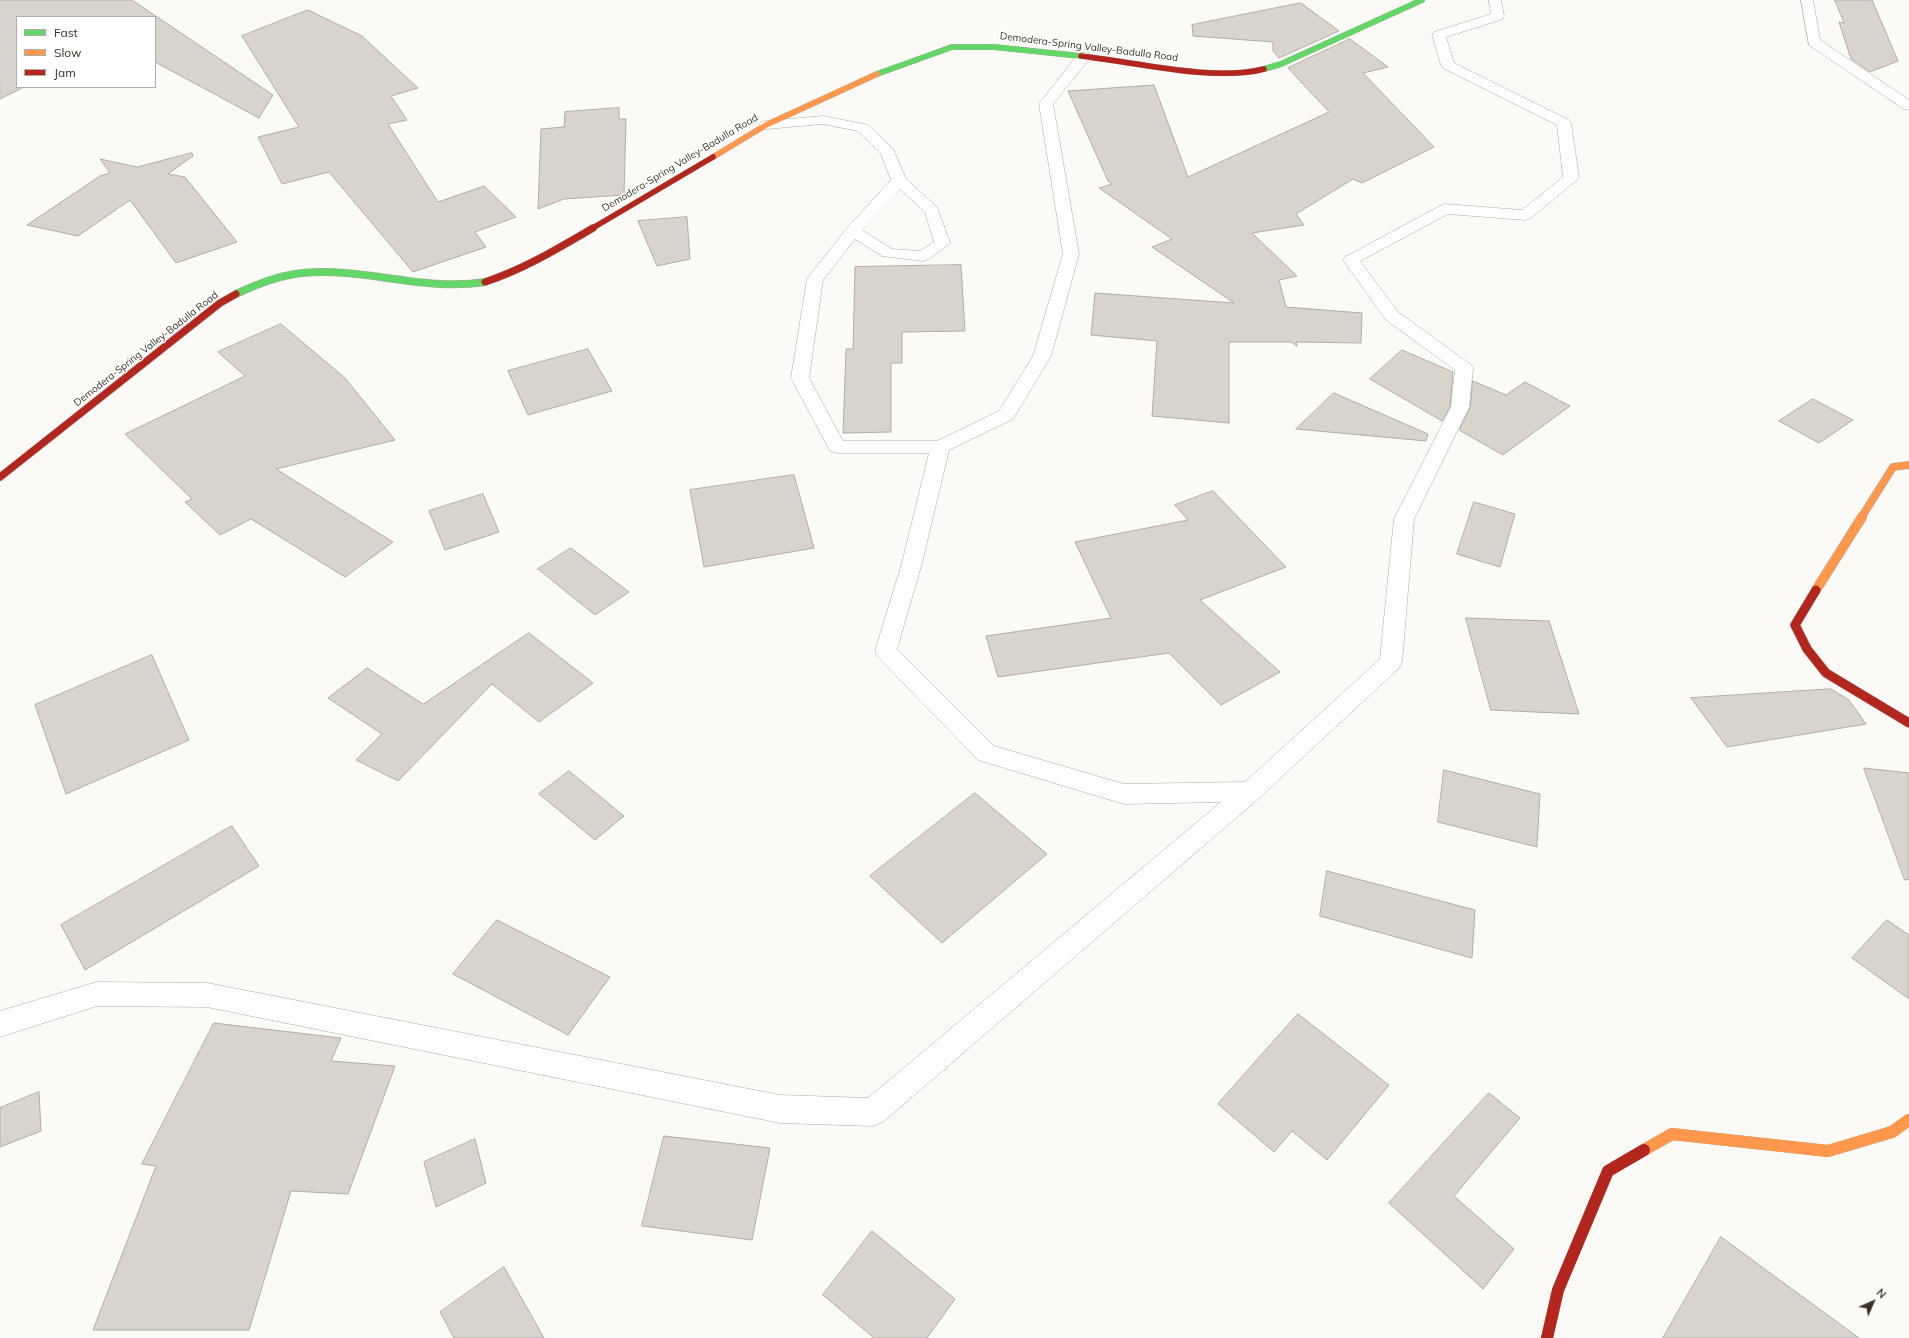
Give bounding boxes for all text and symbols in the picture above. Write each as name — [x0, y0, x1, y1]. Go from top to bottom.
legend — [16, 16, 156, 88]
text: Fast — [54, 25, 78, 40]
street label: Demodera-Spring Valley-Badulla Road — [999, 30, 1179, 64]
text: Slow — [54, 45, 82, 60]
text: Jam — [54, 65, 76, 80]
street label: Demodera-Spring Valley-Badulla Road — [600, 112, 760, 214]
street label: Demodera-Spring Valley-Badulla Road — [72, 289, 220, 409]
north arrow — [1853, 1282, 1893, 1322]
text: N — [1874, 1286, 1889, 1301]

